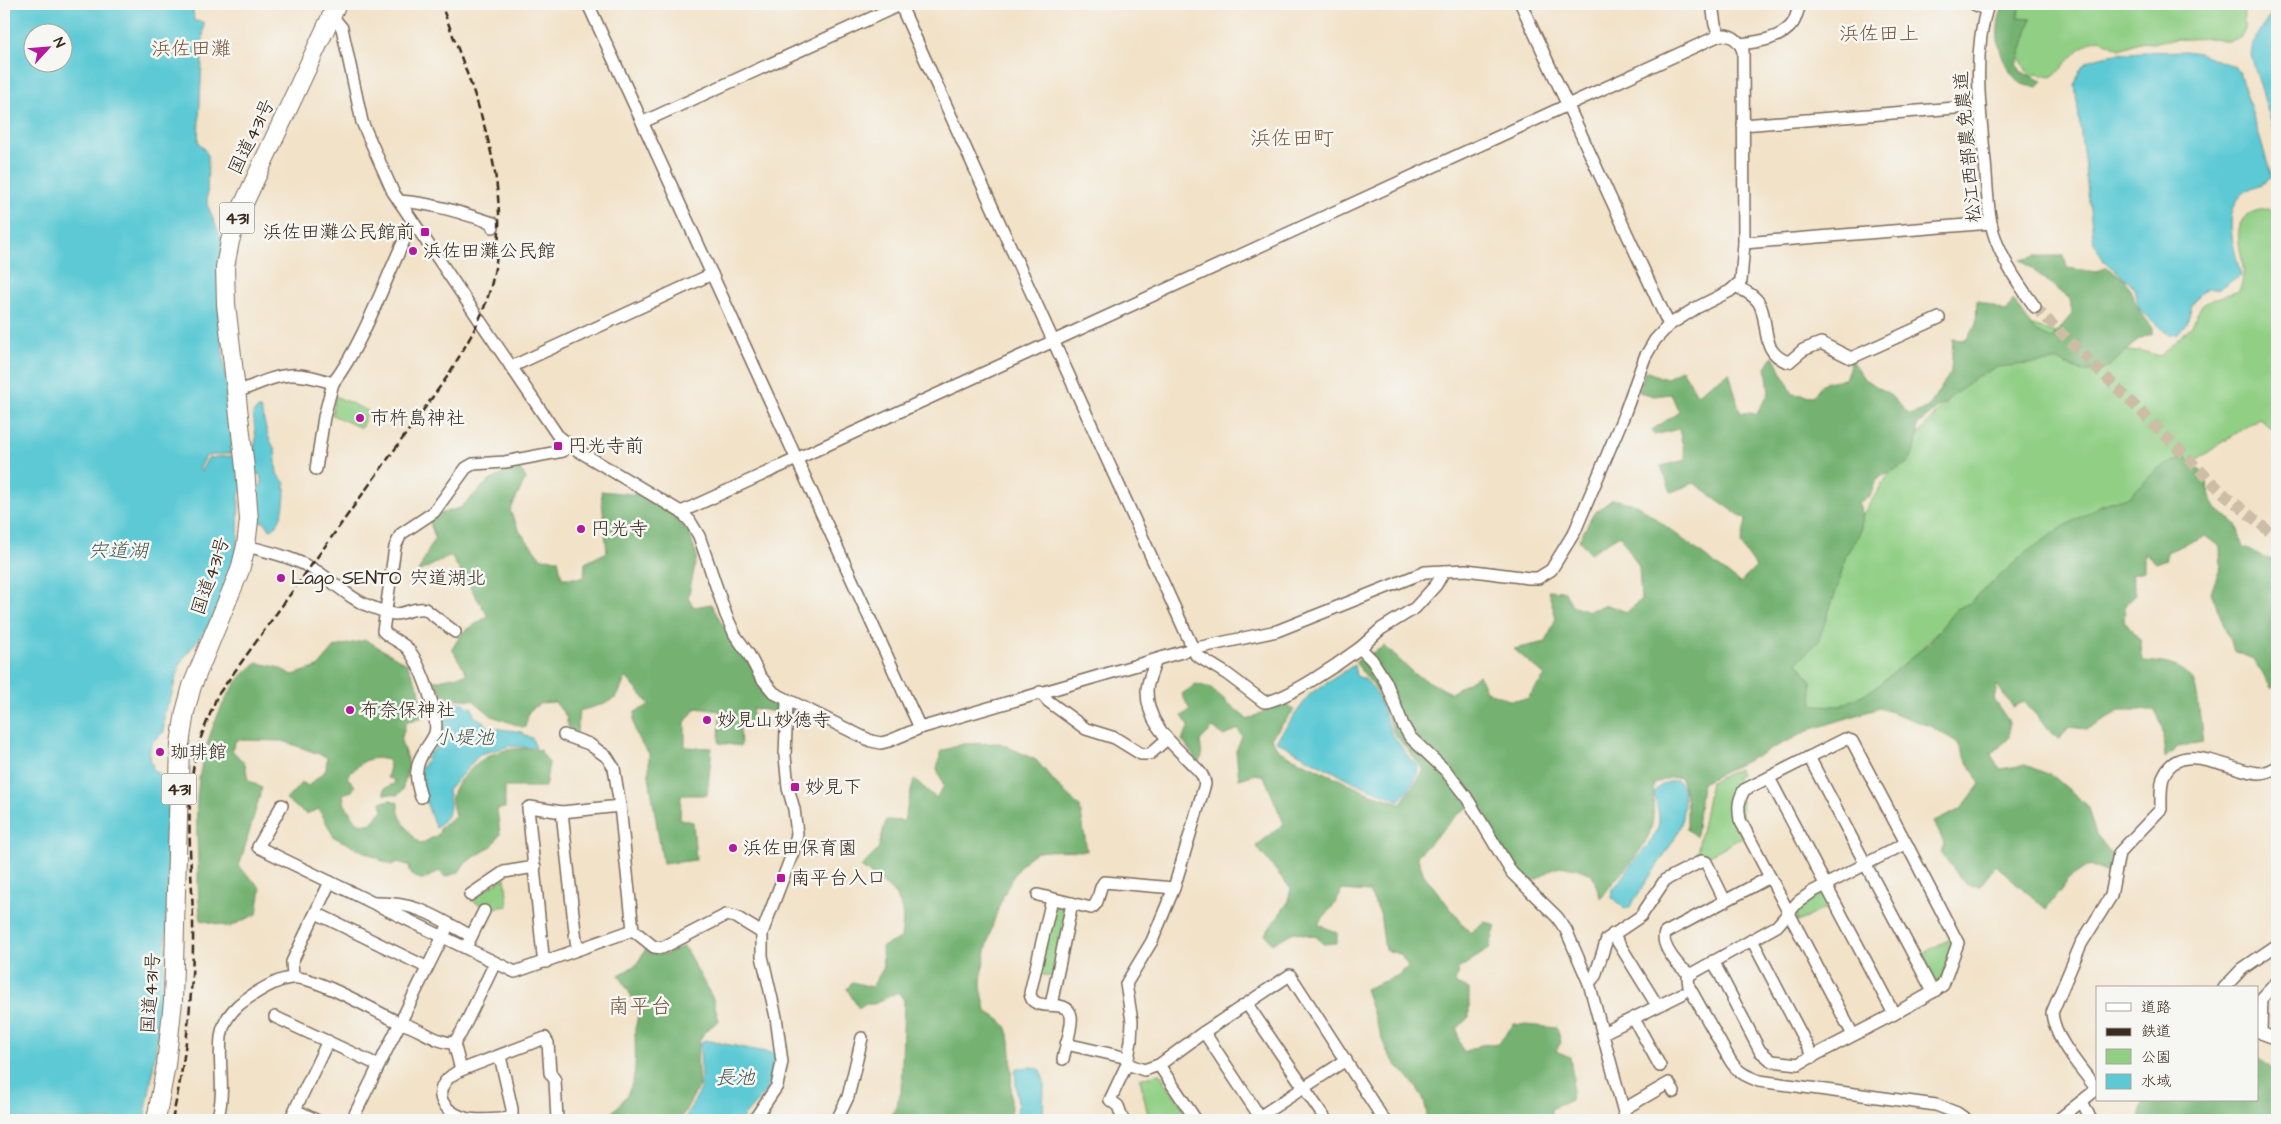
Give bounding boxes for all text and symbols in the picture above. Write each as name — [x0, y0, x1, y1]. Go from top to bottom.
district label: 浜佐田上 — [1839, 20, 1919, 48]
north arrow — [22, 22, 72, 72]
text: N — [48, 34, 70, 51]
district label: 浜佐田灘 — [151, 35, 231, 63]
street label: 松江西部農免農道 — [1948, 70, 1988, 224]
street label: 国道431号 — [222, 94, 282, 180]
district label: 浜佐田町 — [1250, 124, 1334, 153]
road number: 431 — [220, 202, 254, 234]
place label: 浜佐田灘公民館前 — [263, 219, 415, 246]
marker: 浜佐田灘公民館前 — [419, 226, 431, 238]
place label: 浜佐田灘公民館 — [423, 238, 556, 265]
marker: 浜佐田灘公民館 — [407, 245, 419, 257]
place label: 市杵島神社 — [370, 405, 465, 432]
marker: 市杵島神社 — [354, 412, 366, 424]
place label: 円光寺前 — [568, 433, 644, 460]
marker: 円光寺前 — [552, 440, 564, 452]
place label: 円光寺 — [591, 516, 648, 543]
marker: 円光寺 — [575, 523, 587, 535]
street label: 国道431号 — [185, 533, 237, 619]
water label: 宍道湖 — [88, 537, 150, 565]
place label: Lago SENTO 宍道湖北 — [291, 565, 485, 593]
marker: Lago SENTO 宍道湖北 — [275, 572, 287, 584]
place label: 布奈保神社 — [360, 697, 455, 724]
marker: 布奈保神社 — [344, 704, 356, 716]
place label: 妙見山妙徳寺 — [717, 707, 831, 734]
marker: 妙見山妙徳寺 — [701, 714, 713, 726]
water label: 小堤池 — [434, 724, 495, 752]
place label: 珈琲館 — [170, 739, 227, 766]
marker: 珈琲館 — [154, 746, 166, 758]
road number: 431 — [162, 774, 196, 804]
place label: 妙見下 — [805, 774, 862, 801]
marker: 妙見下 — [789, 781, 801, 793]
place label: 浜佐田保育園 — [743, 835, 857, 862]
marker: 浜佐田保育園 — [727, 842, 739, 854]
place label: 南平台入口 — [791, 865, 886, 892]
marker: 南平台入口 — [775, 872, 787, 884]
street label: 国道431号 — [135, 951, 167, 1035]
legend — [2096, 986, 2258, 1102]
district label: 南平台 — [609, 992, 672, 1021]
text: 道路 — [2141, 997, 2171, 1018]
text: 鉄道 — [2141, 1021, 2171, 1042]
text: 公園 — [2141, 1047, 2171, 1068]
water label: 長池 — [715, 1064, 756, 1092]
text: 水域 — [2141, 1071, 2171, 1092]

